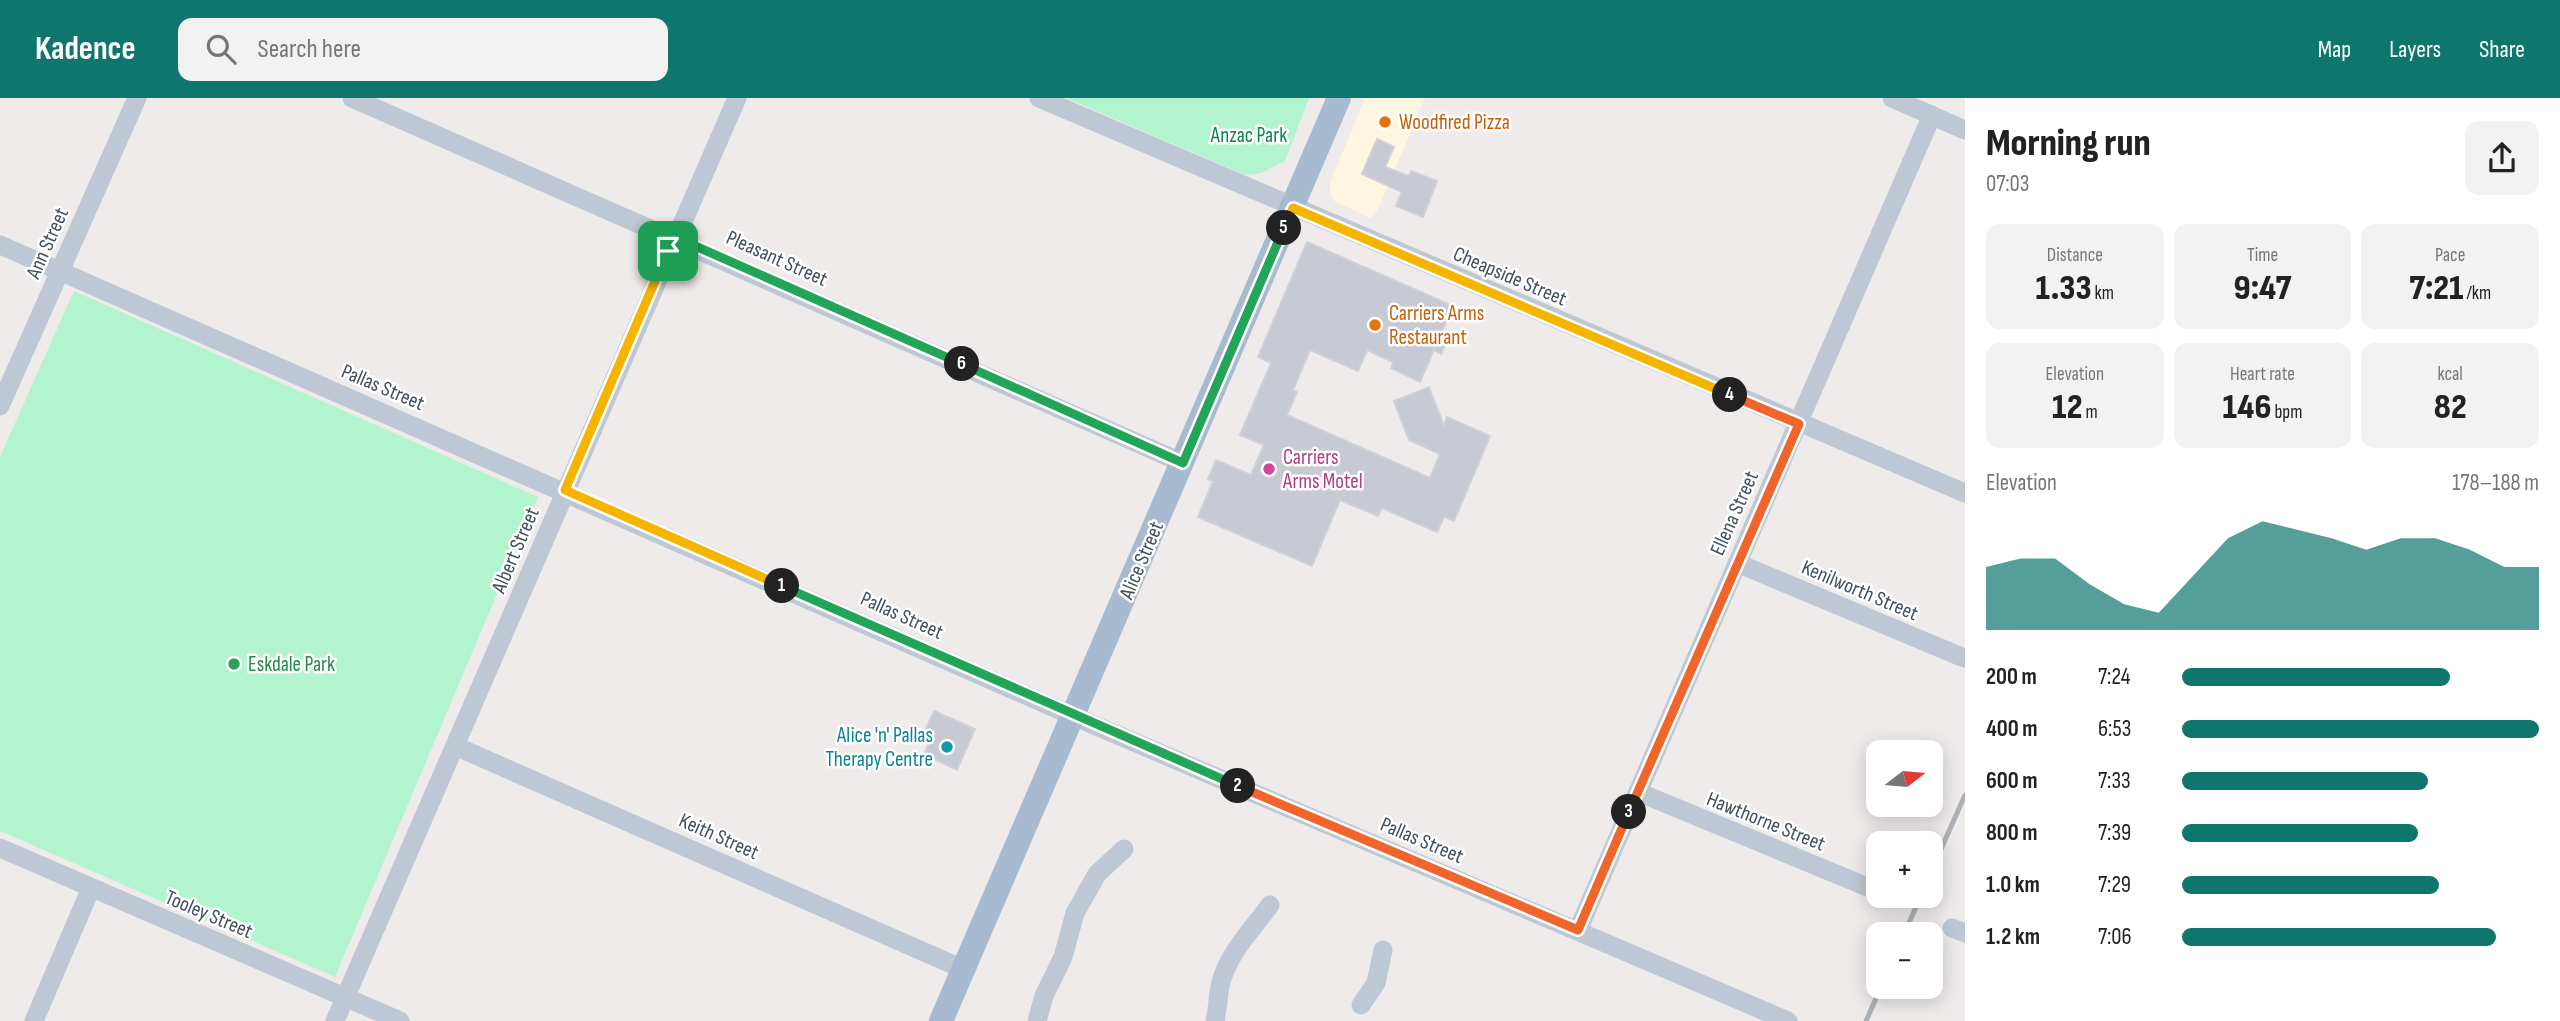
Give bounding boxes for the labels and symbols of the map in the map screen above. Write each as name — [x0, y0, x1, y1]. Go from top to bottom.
place label: Woodfired Pizza — [1399, 110, 1510, 135]
marker: Woodfired Pizza — [1377, 114, 1393, 130]
park label: Anzac Park — [1210, 123, 1287, 148]
street label: Ann Street — [20, 204, 74, 283]
pin: 5 — [1266, 211, 1302, 246]
pin — [638, 221, 698, 281]
street label: Pleasant Street — [722, 225, 831, 292]
street label: Cheapside Street — [1449, 241, 1570, 312]
place label: Carriers Arms Restaurant — [1389, 301, 1484, 350]
marker: Carriers Arms Restaurant — [1367, 317, 1383, 333]
pin: 6 — [944, 346, 979, 382]
street label: Pallas Street — [338, 359, 428, 416]
pin: 4 — [1712, 378, 1748, 412]
place label: Carriers Arms Motel — [1282, 445, 1363, 494]
marker: Carriers Arms Motel — [1261, 461, 1277, 477]
street label: Ellena Street — [1705, 467, 1764, 559]
street label: Albert Street — [486, 504, 545, 598]
street label: Alice Street — [1114, 518, 1169, 604]
street label: Kenilworth Street — [1798, 555, 1922, 626]
pin: 1 — [764, 568, 800, 603]
street label: Pallas Street — [857, 586, 947, 645]
place label: Eskdale Park — [248, 652, 335, 677]
marker: Eskdale Park — [226, 656, 242, 672]
place label: Alice 'n' Pallas Therapy Centre — [825, 723, 933, 772]
marker: Alice 'n' Pallas Therapy Centre — [939, 739, 955, 755]
north arrow — [1866, 740, 1942, 817]
pin: 2 — [1220, 768, 1256, 804]
street label: Hawthorne Street — [1703, 786, 1829, 857]
pin: 3 — [1612, 794, 1646, 830]
street label: Keith Street — [675, 808, 762, 865]
street label: Pallas Street — [1377, 812, 1467, 869]
street label: Tooley Street — [161, 885, 256, 944]

